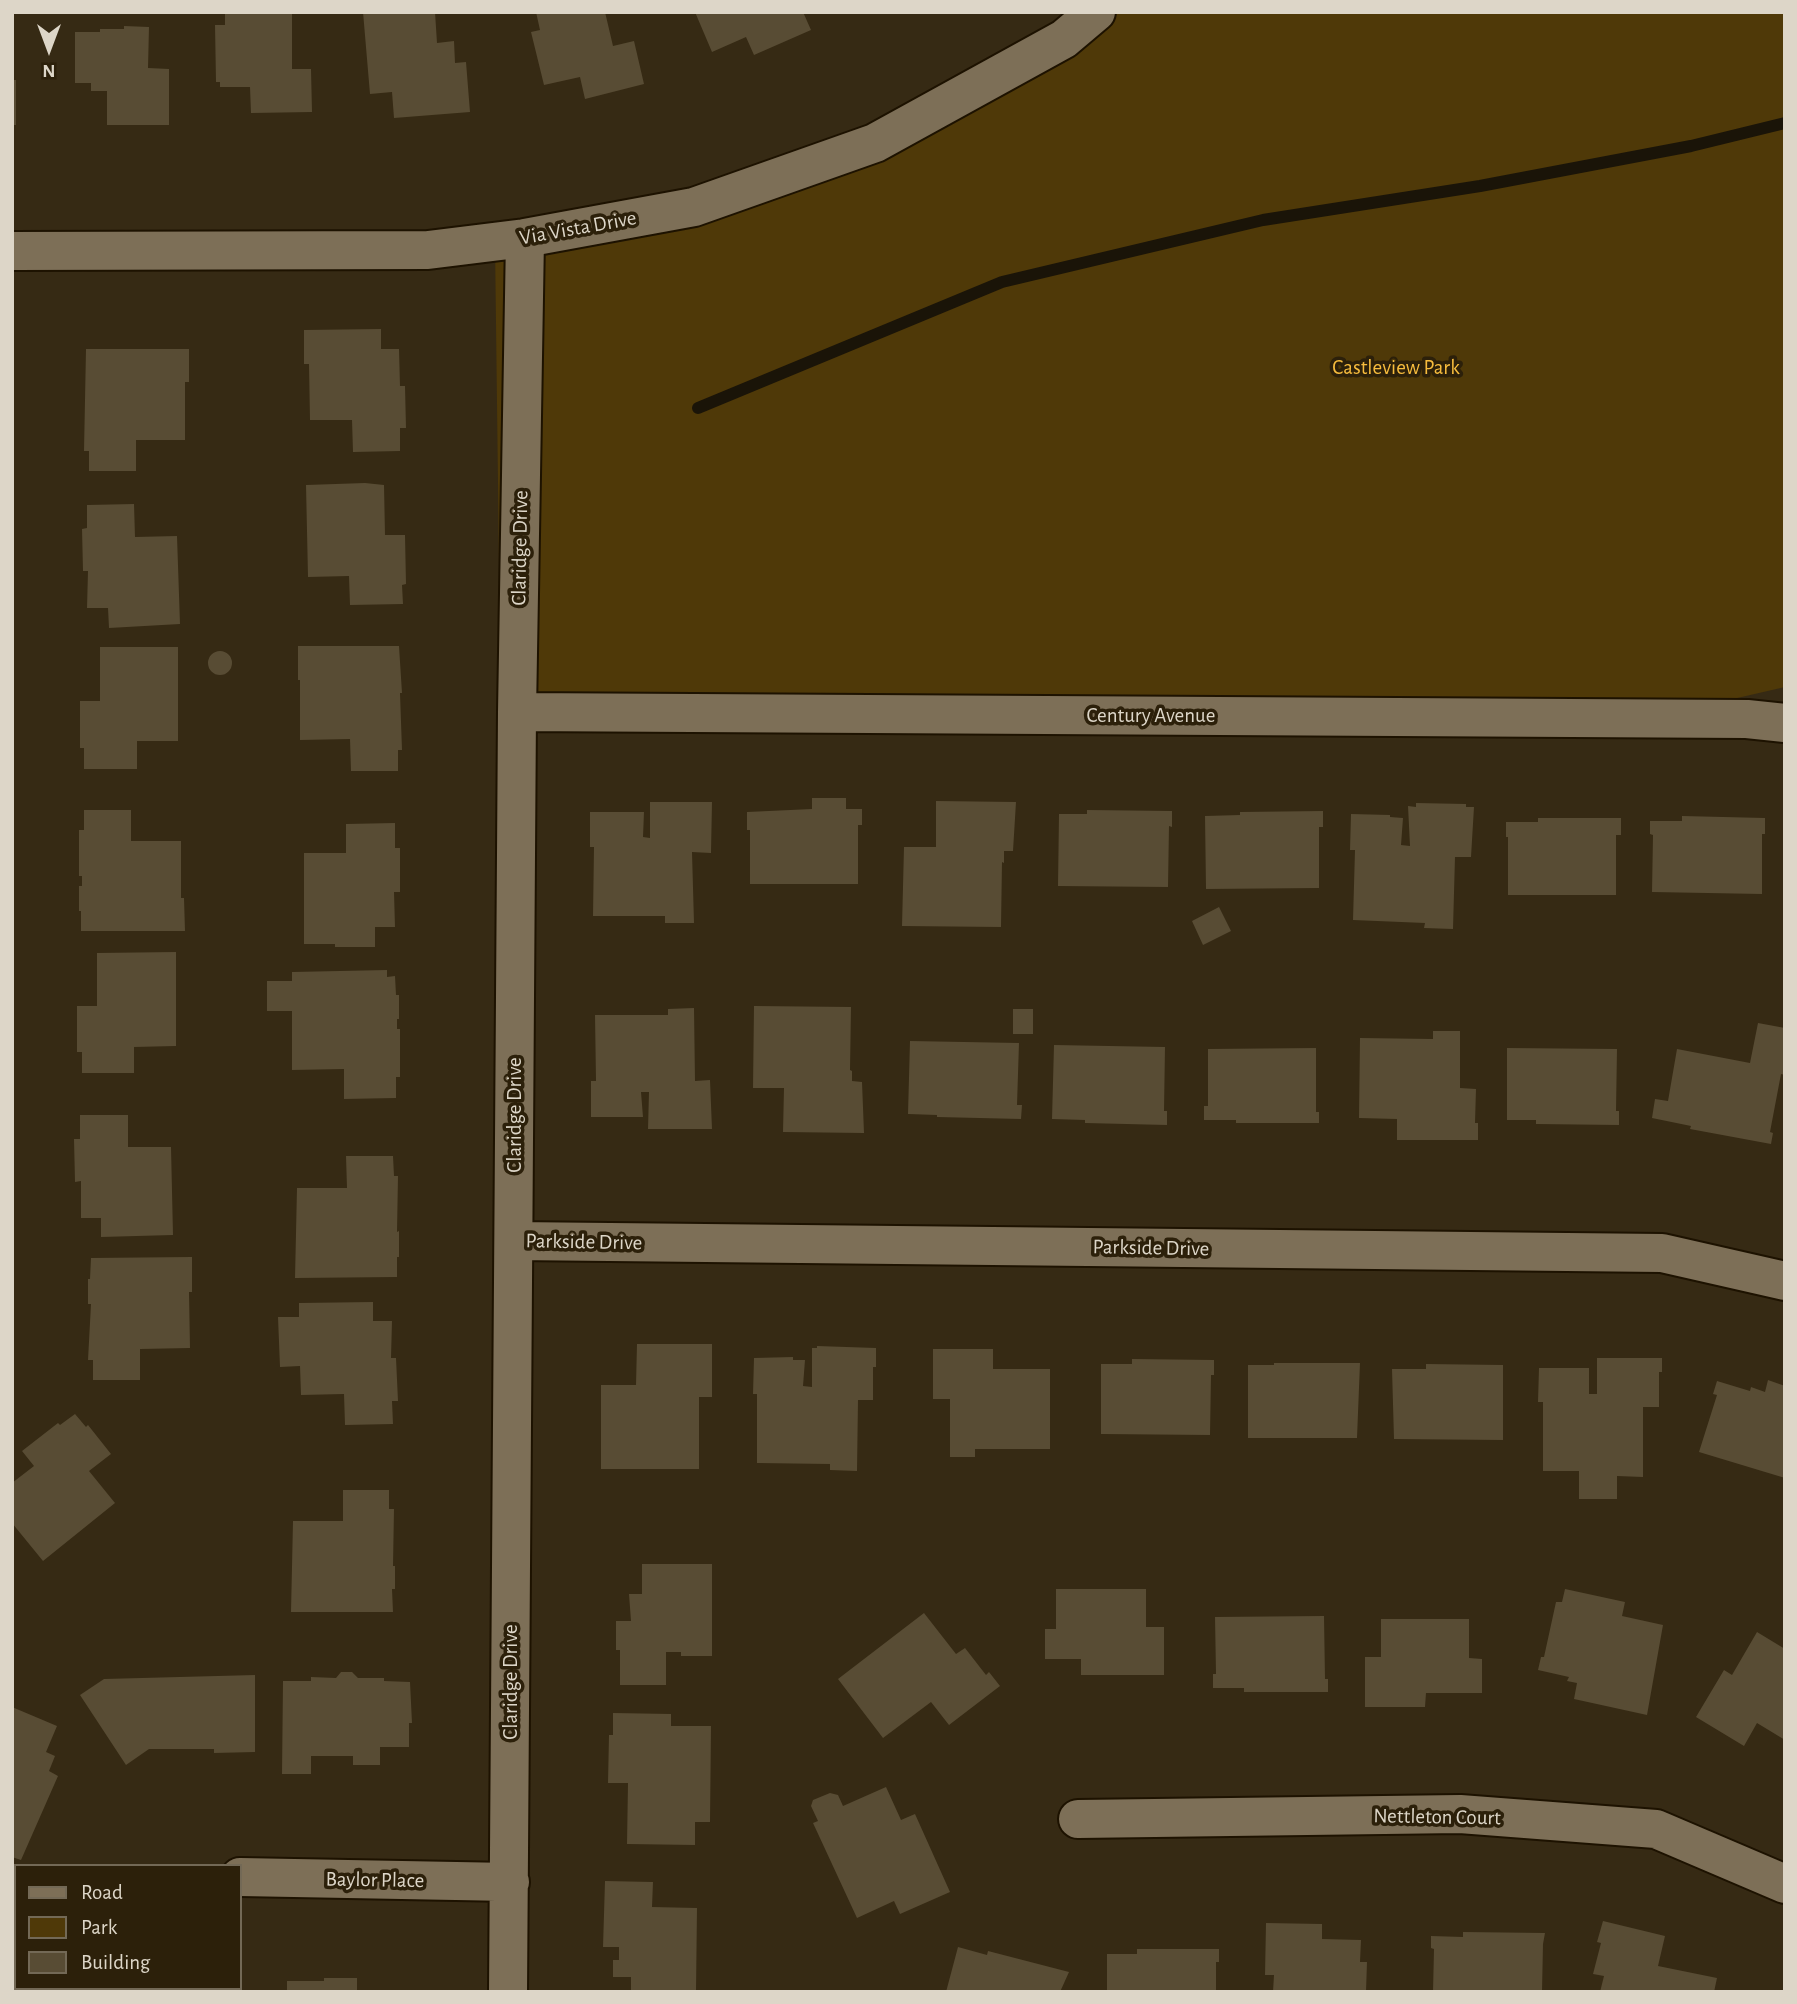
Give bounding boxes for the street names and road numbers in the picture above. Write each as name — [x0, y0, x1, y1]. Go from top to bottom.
street label: Via Vista Drive — [518, 205, 638, 251]
street label: Claridge Drive — [506, 490, 534, 606]
street label: Century Avenue — [1087, 703, 1215, 729]
street label: Claridge Drive — [502, 1057, 528, 1173]
street label: Parkside Drive — [525, 1228, 643, 1256]
street label: Parkside Drive — [1092, 1234, 1210, 1262]
street label: Claridge Drive — [498, 1624, 524, 1740]
street label: Nettleton Court — [1373, 1803, 1501, 1831]
street label: Baylor Place — [325, 1867, 425, 1893]

